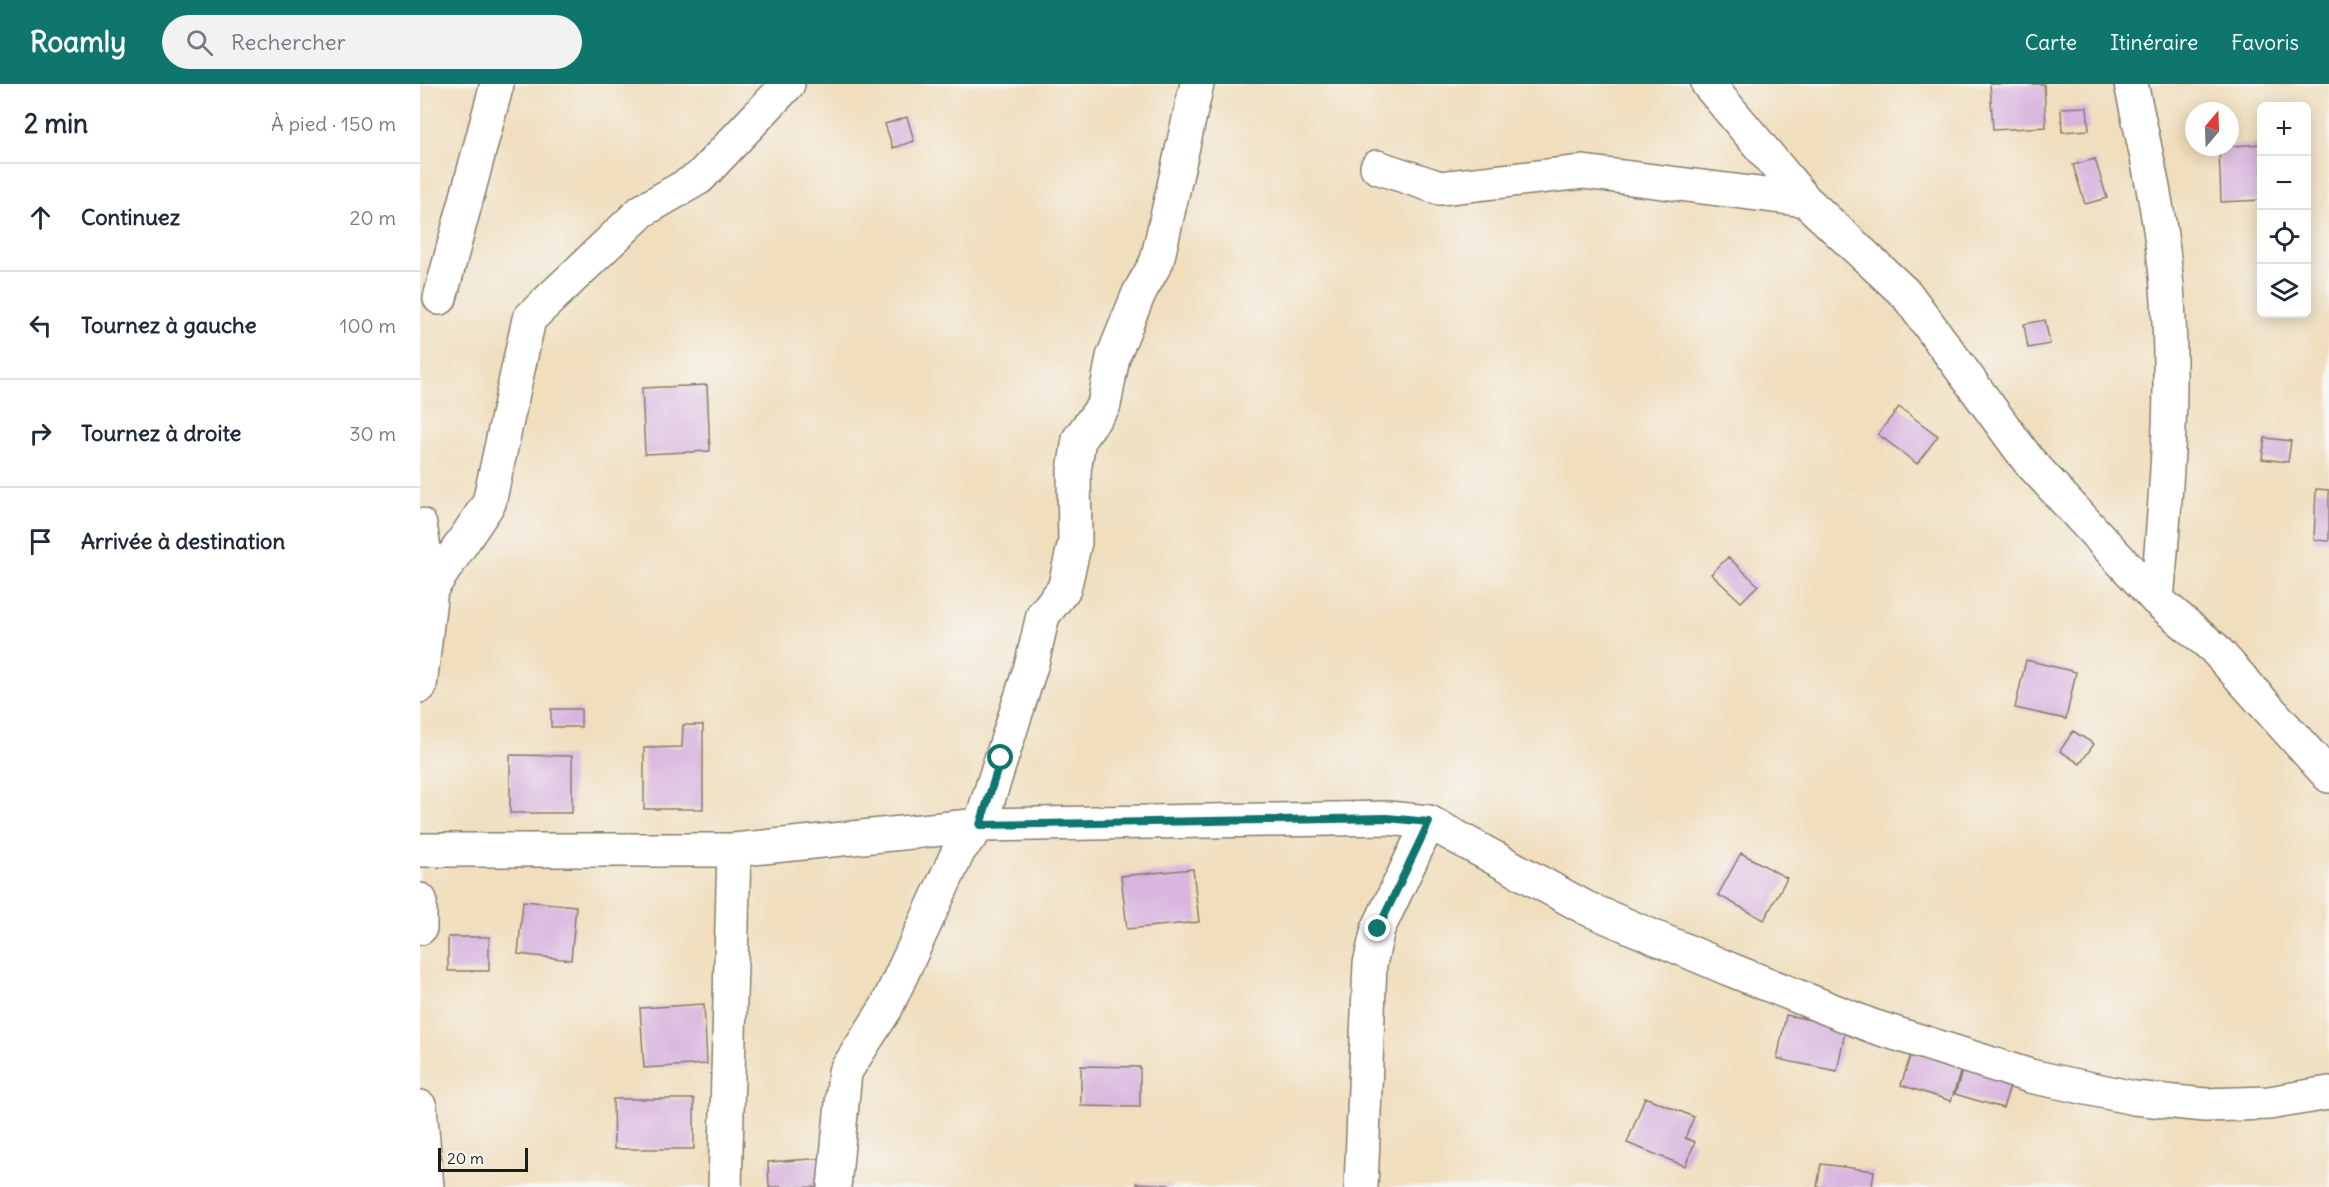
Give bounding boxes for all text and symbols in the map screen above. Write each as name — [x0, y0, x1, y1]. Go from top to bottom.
search box — [162, 15, 582, 69]
text: Roamly — [30, 24, 126, 60]
icon: search — [183, 26, 216, 59]
text: Rechercher — [231, 28, 346, 56]
text: Carte — [2025, 29, 2077, 56]
text: Itinéraire — [2110, 29, 2198, 56]
text: Favoris — [2231, 29, 2299, 56]
north arrow — [2185, 102, 2239, 156]
map controls — [2257, 102, 2311, 318]
button: + — [2257, 102, 2311, 156]
text: 2 min — [24, 107, 88, 140]
text: À pied · 150 m — [271, 111, 396, 136]
button: − — [2257, 156, 2311, 210]
icon: ahead — [24, 201, 57, 234]
text: Continuez — [81, 203, 180, 231]
text: 20 m — [350, 205, 396, 230]
button: locate — [2257, 210, 2311, 264]
button: layers — [2257, 264, 2311, 318]
icon: left — [24, 309, 57, 342]
text: Tournez à gauche — [81, 311, 257, 339]
text: 100 m — [339, 313, 396, 338]
icon: right — [24, 417, 57, 450]
text: Tournez à droite — [81, 419, 241, 447]
text: 30 m — [349, 421, 396, 446]
icon: arrive — [24, 525, 57, 558]
text: Arrivée à destination — [81, 527, 285, 555]
route start — [987, 744, 1013, 770]
route end — [1364, 915, 1390, 941]
scale bar — [438, 1145, 528, 1172]
text: 20 m — [447, 1148, 484, 1168]

